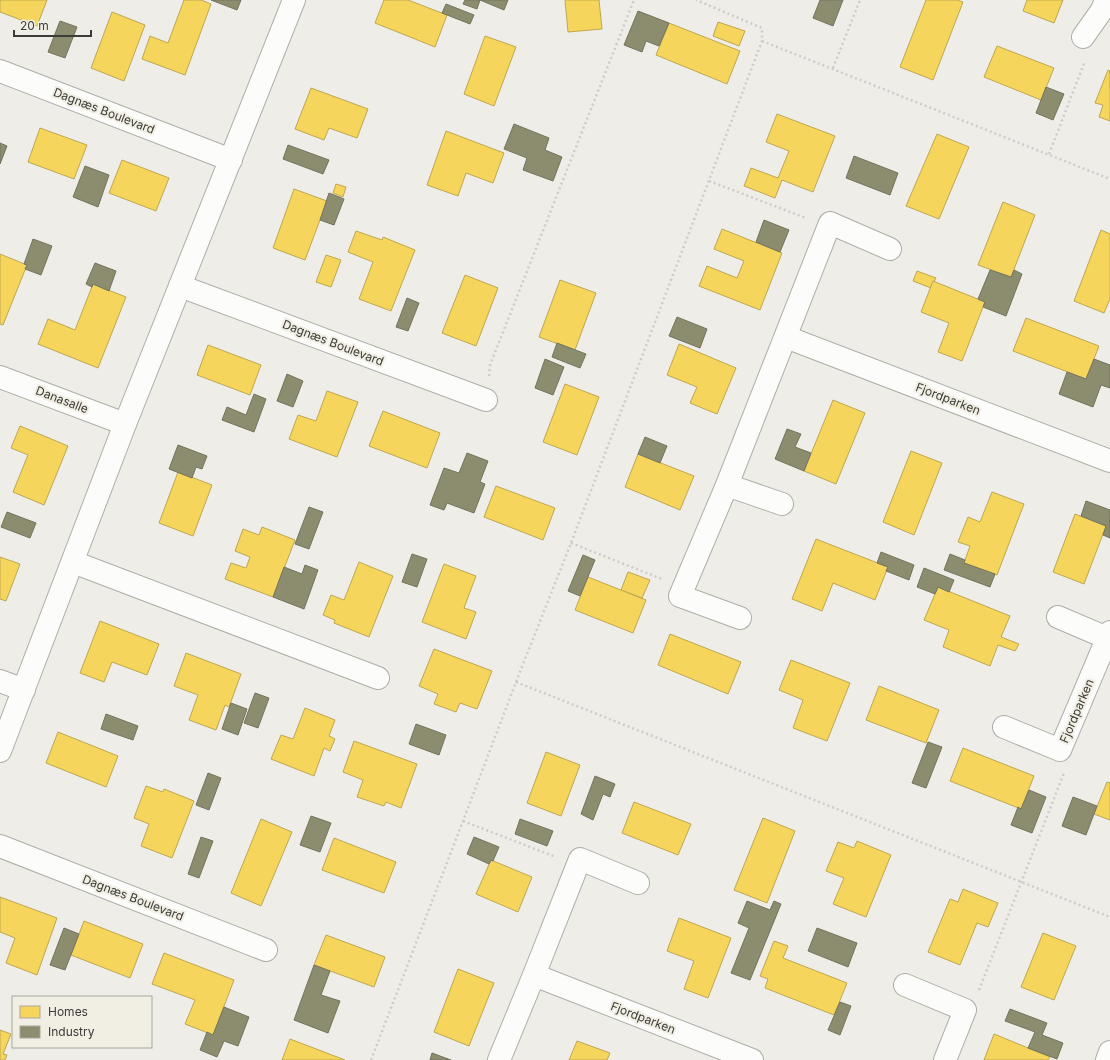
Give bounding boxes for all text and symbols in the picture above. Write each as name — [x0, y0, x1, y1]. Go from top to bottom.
scale bar — [14, 12, 91, 38]
text: 20 m — [20, 18, 49, 33]
street label: Dagnæs Boulevard — [51, 84, 157, 137]
street label: Dagnæs Boulevard — [280, 316, 386, 369]
street label: Fjordparken — [914, 379, 983, 418]
street label: Danasalle — [34, 383, 91, 416]
street label: Fjordparken — [1056, 676, 1097, 745]
street label: Dagnæs Boulevard — [80, 871, 186, 924]
legend — [12, 996, 152, 1048]
street label: Fjordparken — [609, 998, 678, 1037]
text: Homes — [48, 1004, 88, 1019]
text: Industry — [48, 1024, 95, 1039]

